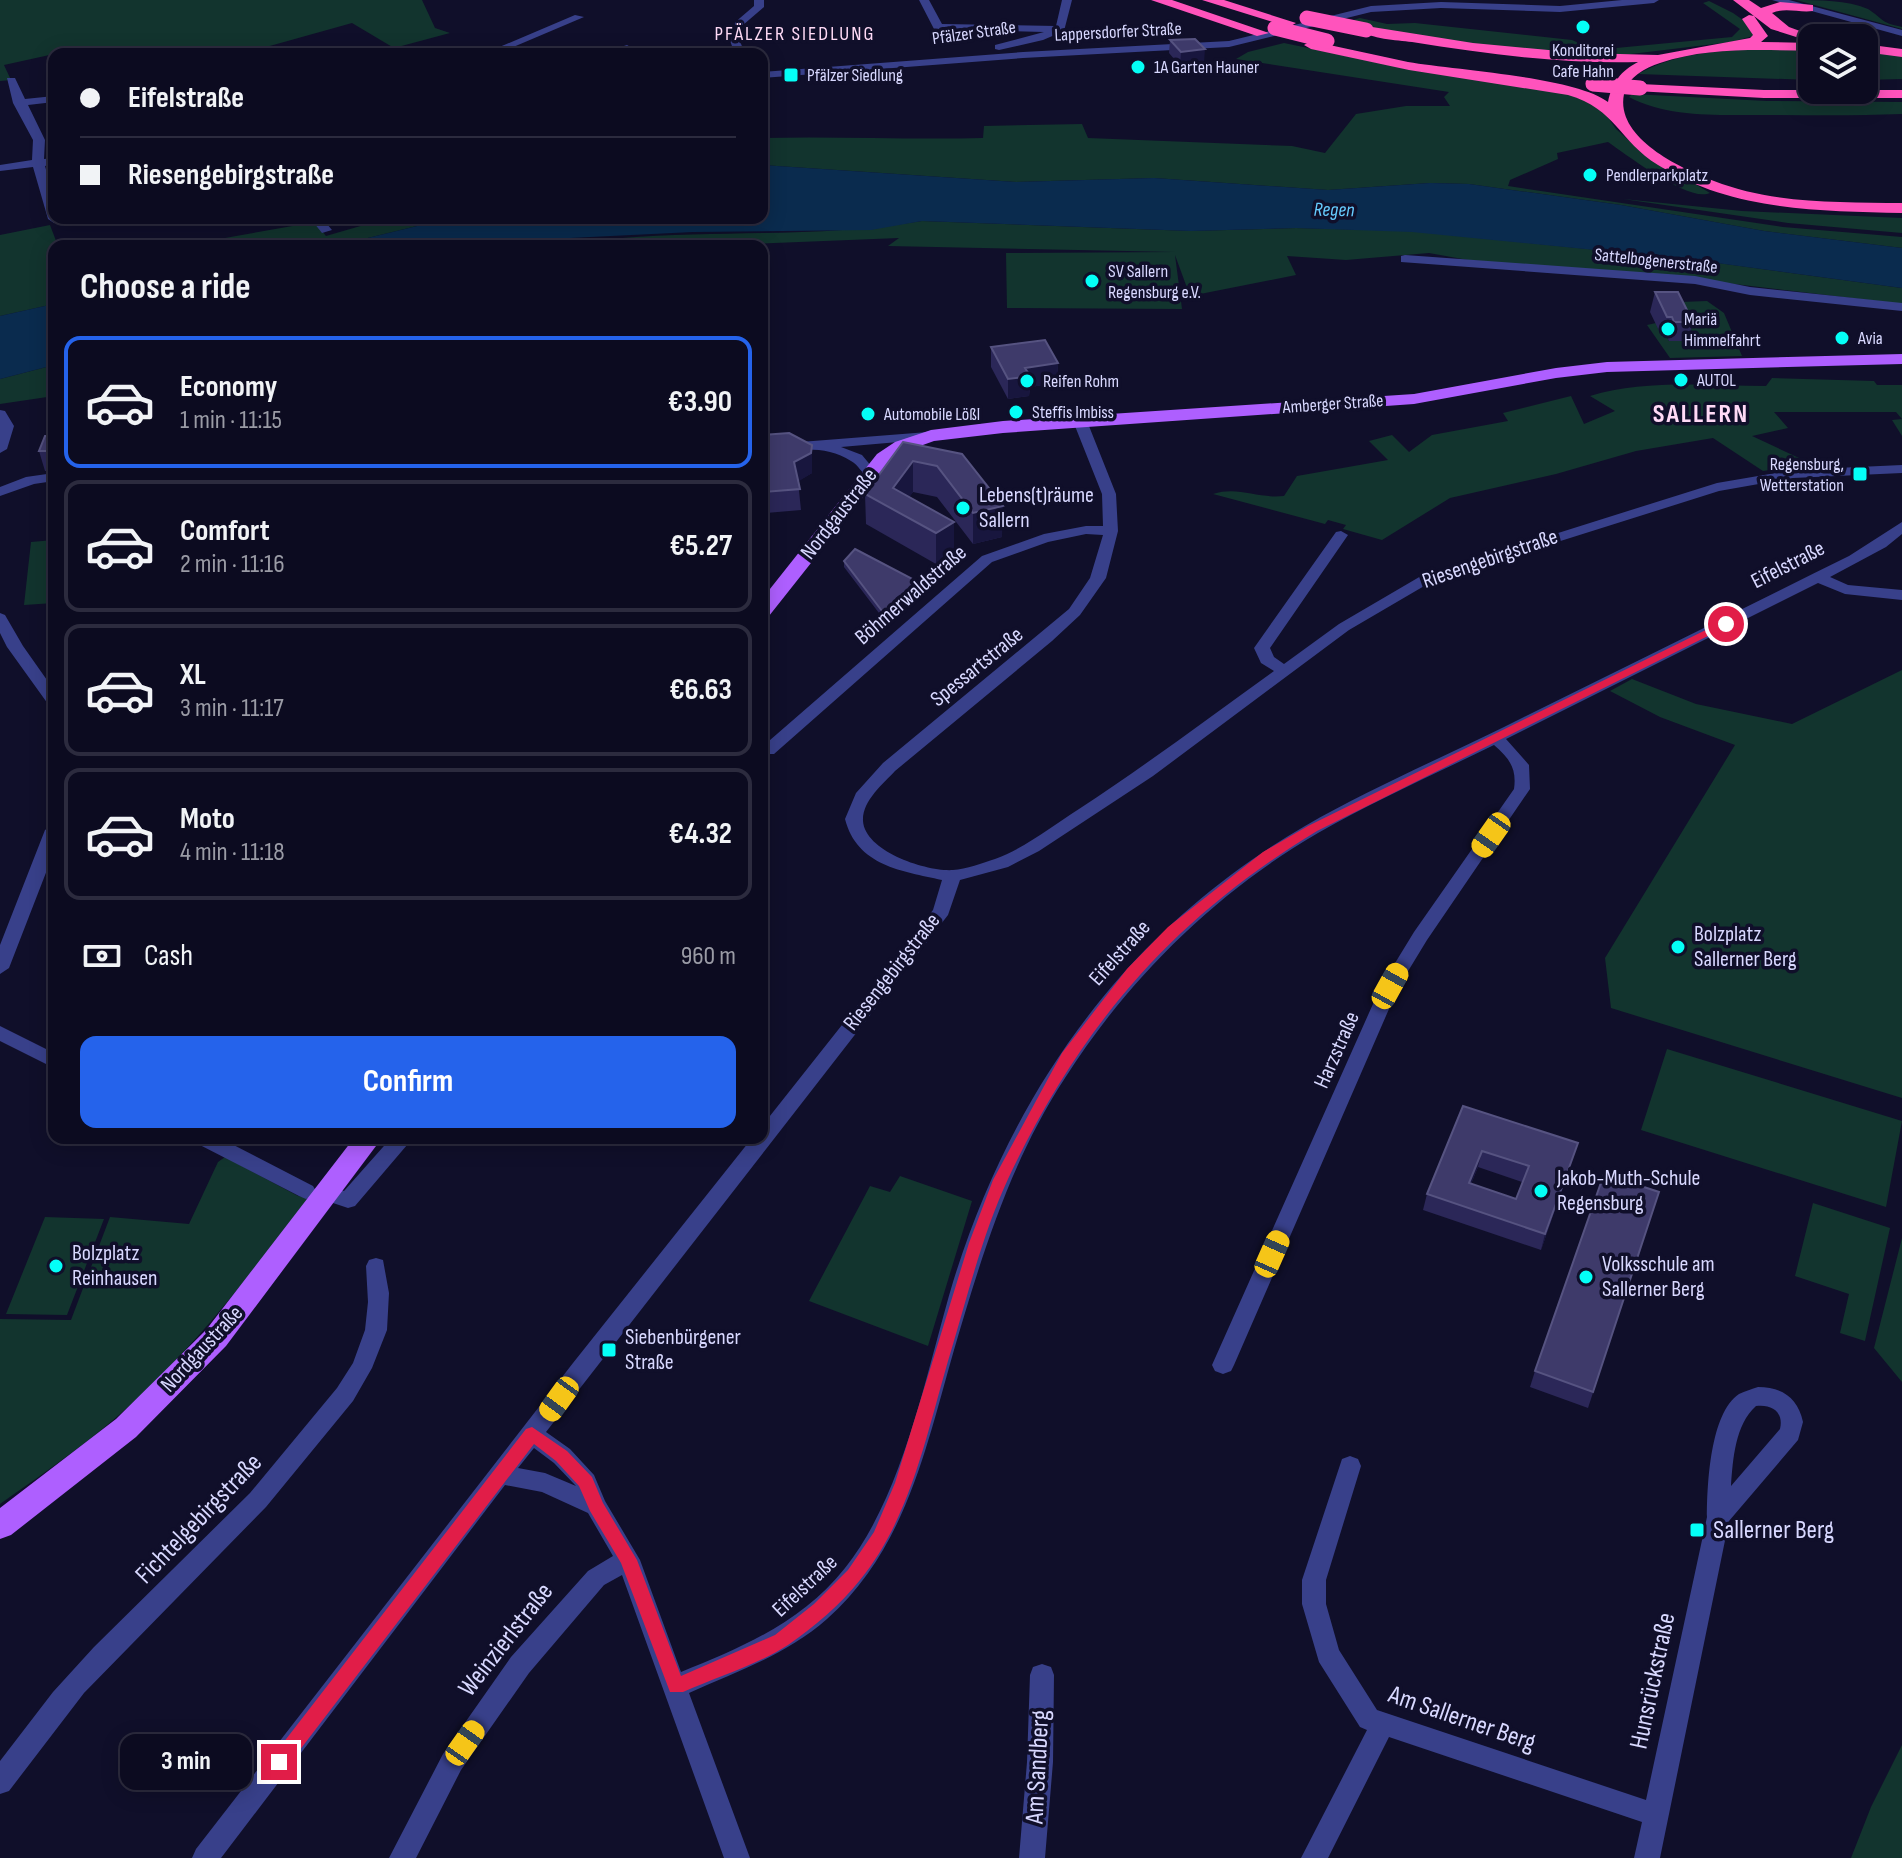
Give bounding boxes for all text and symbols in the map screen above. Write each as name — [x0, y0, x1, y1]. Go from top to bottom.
street label: Pfälzer Straße — [931, 17, 1017, 49]
street label: Lappersdorfer Straße — [1054, 18, 1182, 46]
marker: Konditorei Cafe Hahn — [1574, 18, 1592, 36]
district label: PFÄLZER SIEDLUNG — [715, 22, 875, 46]
map controls — [1798, 24, 1878, 104]
button: layers — [1798, 24, 1878, 104]
place label: Konditorei Cafe Hahn — [1552, 40, 1614, 82]
place label: 1A Garten Hauner — [1154, 57, 1259, 78]
marker: 1A Garten Hauner — [1129, 58, 1147, 76]
place label: Pfälzer Siedlung — [807, 65, 903, 86]
marker: Pfälzer Siedlung — [782, 66, 800, 84]
text: Eifelstraße — [128, 80, 244, 116]
text: Riesengebirgstraße — [128, 157, 334, 193]
place label: Pendlerparkplatz — [1606, 165, 1709, 186]
marker: Pendlerparkplatz — [1581, 166, 1599, 184]
water label: Regen — [1313, 198, 1355, 222]
street label: Sattelbogenerstraße — [1593, 244, 1719, 278]
place label: SV Sallern Regensburg e.V. — [1108, 261, 1201, 303]
text: Choose a ride — [80, 266, 251, 309]
marker: SV Sallern Regensburg e.V. — [1083, 272, 1101, 290]
place label: Mariä Himmelfahrt — [1684, 309, 1761, 351]
marker: Mariä Himmelfahrt — [1659, 320, 1677, 338]
place label: Avia — [1857, 328, 1883, 349]
marker: Avia — [1833, 329, 1851, 347]
icon: car — [84, 366, 156, 438]
text: Economy — [180, 369, 277, 405]
place label: AUTOL — [1696, 370, 1736, 391]
place label: Reifen Rohm — [1043, 371, 1119, 392]
marker: AUTOL — [1672, 371, 1690, 389]
marker: Reifen Rohm — [1018, 372, 1036, 390]
text: €3.90 — [668, 384, 732, 420]
street label: Amberger Straße — [1281, 390, 1384, 418]
district label: SALLERN — [1653, 399, 1749, 430]
place label: Steffis Imbiss — [1032, 402, 1114, 423]
marker: Steffis Imbiss — [1007, 403, 1025, 421]
place label: Automobile Lößl — [883, 404, 980, 425]
text: 1 min · 11:15 — [180, 405, 282, 436]
marker: Automobile Lößl — [859, 405, 877, 423]
place label: Regensburg, Wetterstation — [1760, 454, 1844, 496]
street label: Nordgaustraße — [795, 463, 883, 565]
marker: Regensburg, Wetterstation — [1851, 465, 1869, 483]
place label: Lebens(t)räume Sallern — [979, 482, 1094, 534]
marker: Lebens(t)räume Sallern — [954, 499, 972, 517]
icon: car — [84, 510, 156, 582]
text: Comfort — [180, 513, 270, 549]
street label: Riesengebirgstraße — [1419, 523, 1561, 595]
text: €5.27 — [670, 528, 732, 564]
street label: Eifelstraße — [1747, 535, 1829, 595]
street label: Böhmerwaldstraße — [850, 539, 972, 651]
text: 2 min · 11:16 — [180, 549, 285, 580]
route start — [1708, 606, 1744, 642]
street label: Spessartstraße — [925, 621, 1029, 713]
icon: car — [84, 654, 156, 726]
text: XL — [180, 657, 206, 693]
text: €6.63 — [669, 672, 732, 708]
text: 3 min · 11:17 — [180, 693, 284, 724]
icon: car — [84, 798, 156, 870]
text: Moto — [180, 801, 235, 837]
car — [1467, 808, 1515, 862]
text: €4.32 — [668, 816, 732, 852]
text: 4 min · 11:18 — [180, 837, 285, 868]
street label: Riesengebirgstraße — [838, 908, 946, 1036]
street label: Eifelstraße — [1084, 915, 1156, 991]
place label: Bolzplatz Sallerner Berg — [1694, 921, 1797, 973]
icon: cash — [80, 934, 124, 978]
text: Cash — [144, 938, 193, 974]
marker: Bolzplatz Sallerner Berg — [1669, 938, 1687, 956]
text: 960 m — [681, 941, 736, 972]
car — [1368, 959, 1412, 1013]
street label: Harzstraße — [1308, 1008, 1366, 1092]
button: Confirm — [80, 1036, 736, 1128]
place label: Jakob-Muth-Schule Regensburg — [1556, 1165, 1700, 1217]
marker: Jakob-Muth-Schule Regensburg — [1532, 1182, 1550, 1200]
car — [1251, 1227, 1293, 1281]
place label: Bolzplatz Reinhausen — [72, 1240, 158, 1292]
place label: Volksschule am Sallerner Berg — [1602, 1251, 1715, 1303]
marker: Bolzplatz Reinhausen — [47, 1257, 65, 1275]
marker: Volksschule am Sallerner Berg — [1577, 1268, 1595, 1286]
street label: Nordgaustraße — [155, 1300, 249, 1398]
place label: Siebenbürgener Straße — [625, 1324, 741, 1376]
marker: Siebenbürgener Straße — [600, 1341, 618, 1359]
car — [535, 1373, 583, 1425]
street label: Fichtelgebirgstraße — [129, 1447, 269, 1591]
place label: Sallerner Berg — [1713, 1515, 1834, 1546]
marker: Sallerner Berg — [1688, 1521, 1706, 1539]
street label: Eifelstraße — [767, 1549, 843, 1623]
street label: Weinzierlstraße — [452, 1577, 560, 1703]
street label: Hunsrückstraße — [1623, 1610, 1683, 1752]
street label: Am Sallerner Berg — [1383, 1679, 1540, 1759]
street label: Am Sandberg — [1019, 1709, 1056, 1826]
car — [441, 1716, 489, 1770]
callout: 3 min — [119, 1734, 251, 1790]
route end — [261, 1744, 297, 1780]
text: 3 min — [161, 1746, 211, 1777]

